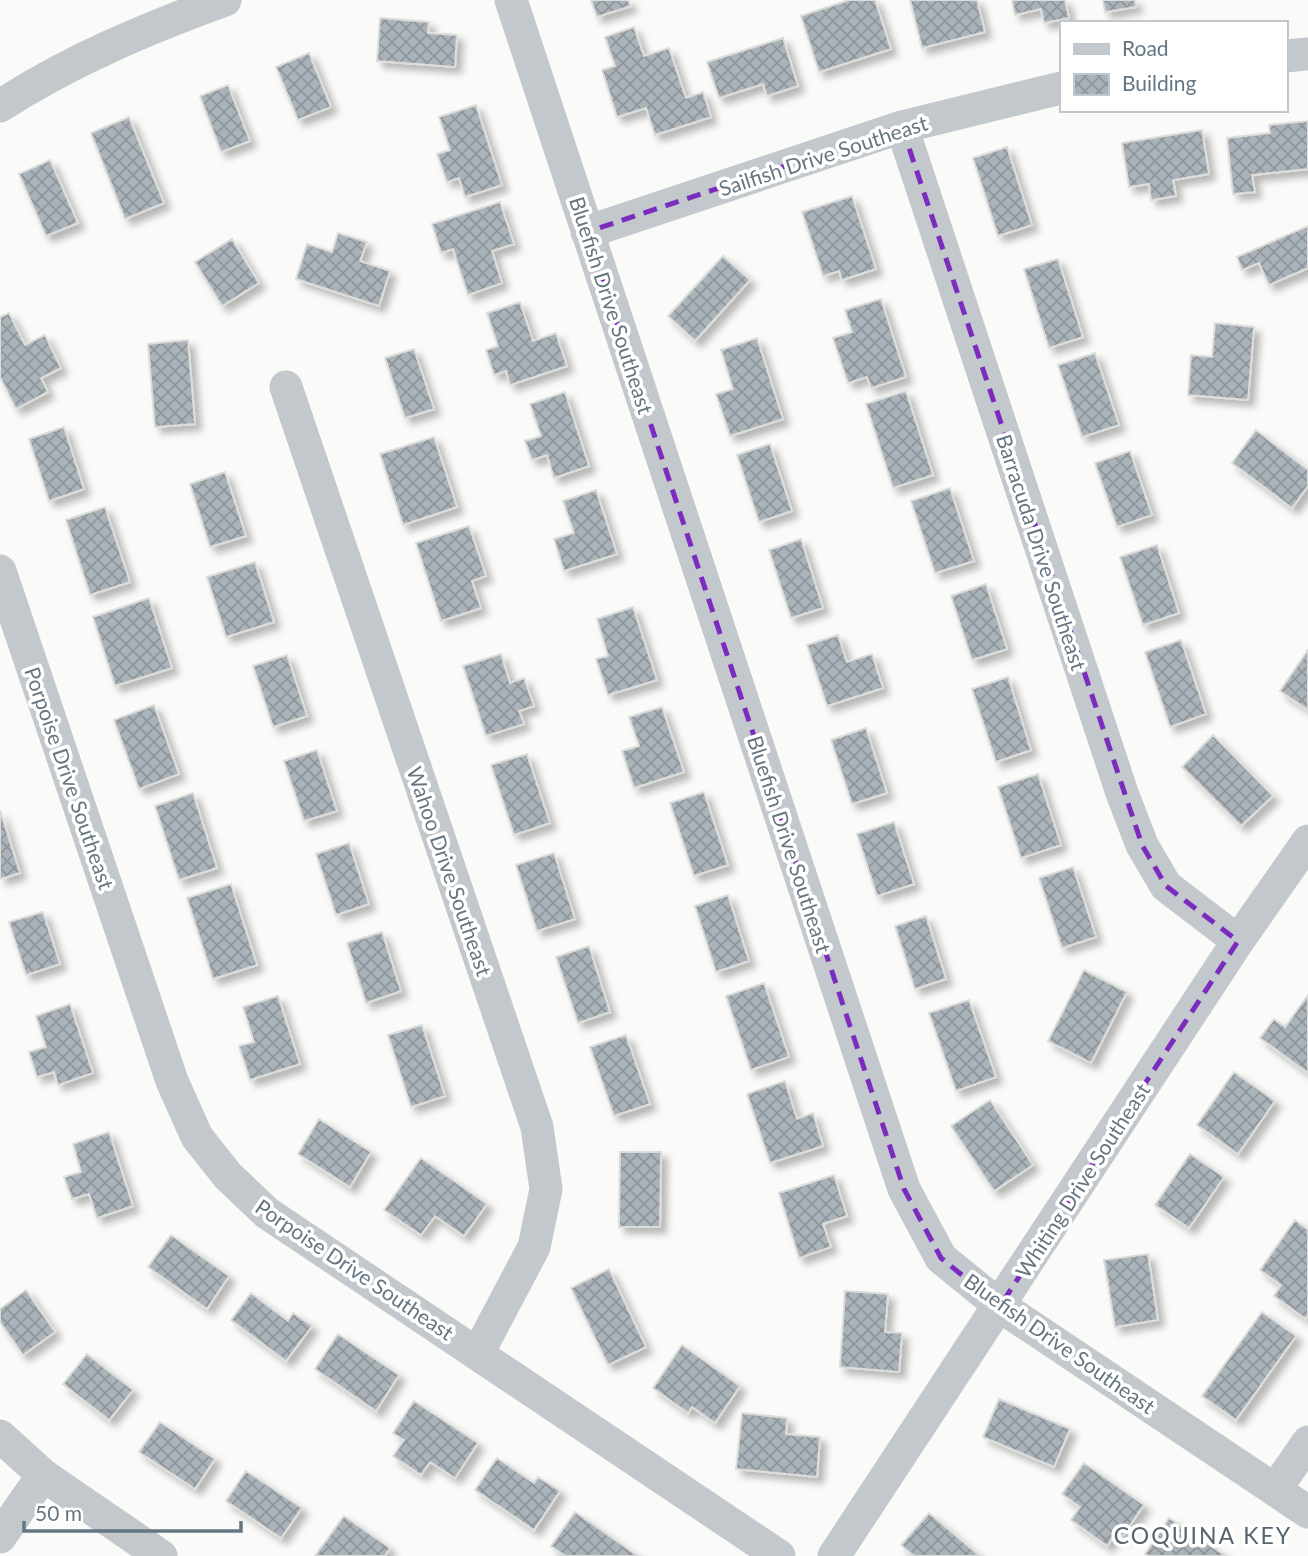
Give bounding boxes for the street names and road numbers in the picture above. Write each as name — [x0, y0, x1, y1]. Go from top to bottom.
street label: Sailfish Drive Southeast — [716, 109, 931, 201]
street label: Bluefish Drive Southeast — [565, 193, 659, 417]
street label: Barracuda Drive Southeast — [992, 431, 1092, 674]
street label: Porpoise Drive Southeast — [20, 663, 120, 893]
street label: Bluefish Drive Southeast — [743, 732, 837, 956]
street label: Wahoo Drive Southeast — [402, 763, 498, 979]
street label: Whiting Drive Southeast — [1010, 1078, 1155, 1282]
street label: Porpoise Drive Southeast — [251, 1193, 459, 1345]
street label: Bluefish Drive Southeast — [960, 1268, 1161, 1419]

